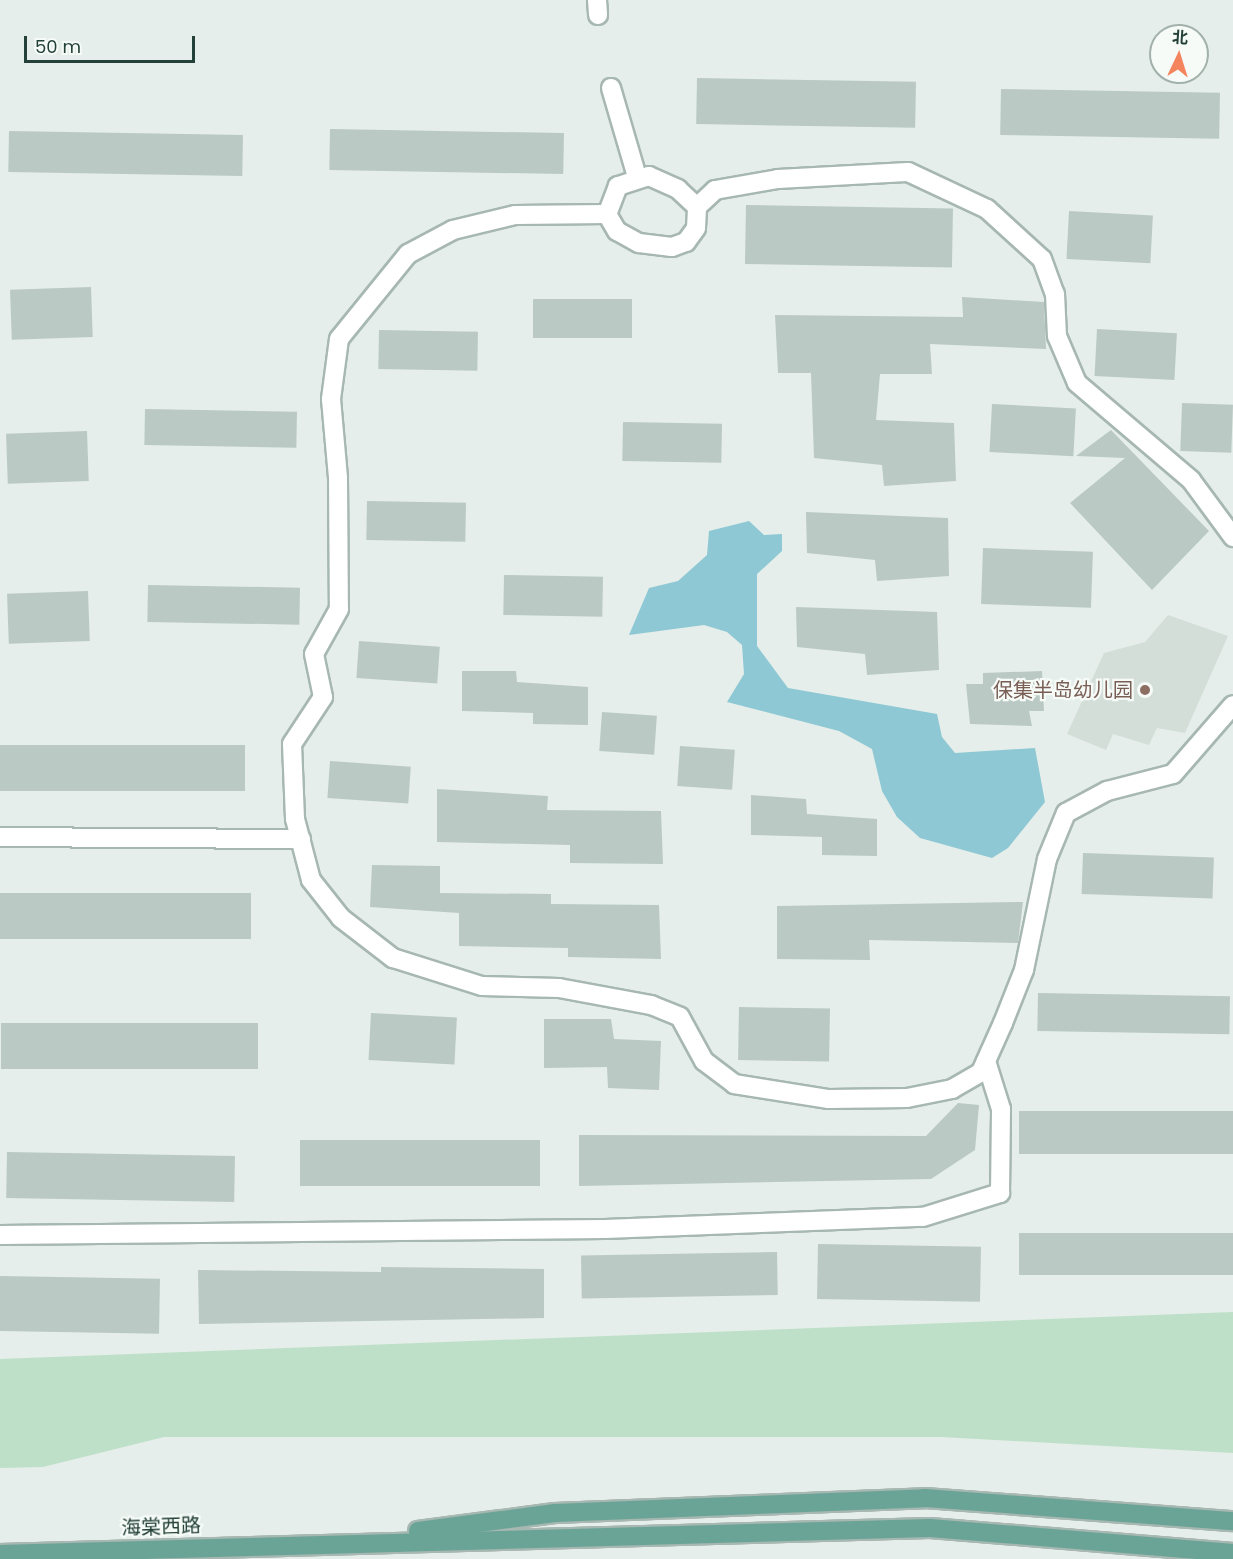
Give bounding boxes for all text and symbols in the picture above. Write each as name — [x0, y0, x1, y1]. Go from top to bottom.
scale bar — [27, 24, 198, 62]
north arrow — [1149, 24, 1209, 84]
text: 北 — [1171, 26, 1189, 50]
text: 50 m — [35, 34, 81, 59]
place label: 保集半岛幼儿园 — [993, 678, 1133, 702]
marker: 保集半岛幼儿园 — [1138, 683, 1152, 697]
street label: 海棠西路 — [121, 1514, 201, 1540]

